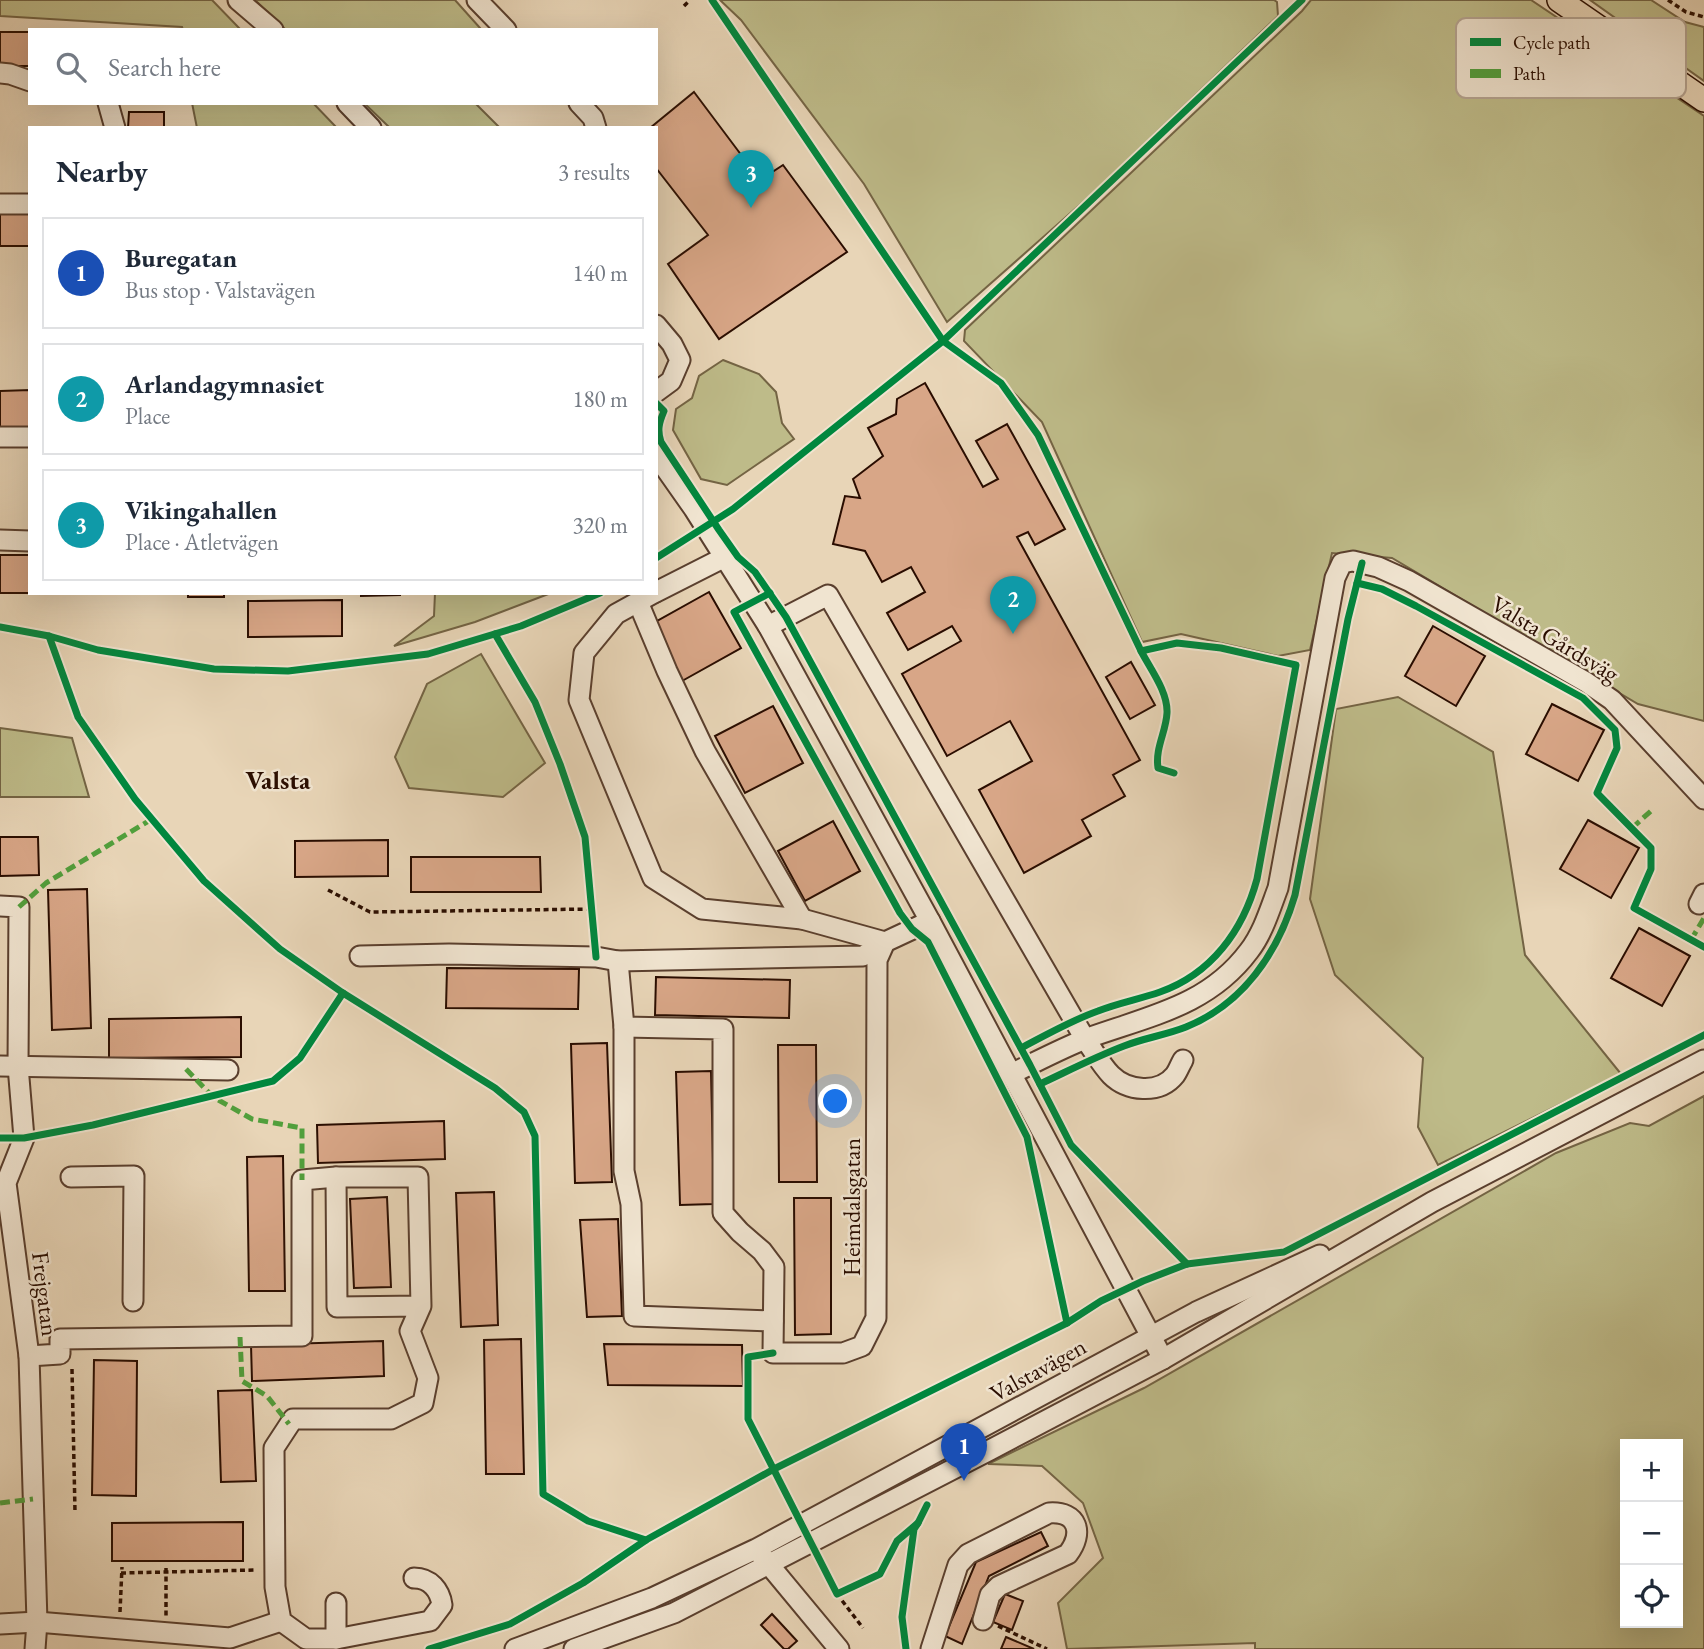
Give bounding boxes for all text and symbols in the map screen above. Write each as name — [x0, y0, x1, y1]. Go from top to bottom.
legend — [1456, 18, 1686, 98]
search box — [28, 28, 658, 105]
text: Cycle path — [1513, 30, 1591, 55]
icon: search — [52, 48, 90, 86]
text: Search here — [108, 50, 221, 84]
text: Path — [1513, 61, 1546, 86]
pin: 3 — [728, 150, 774, 208]
text: Nearby — [56, 152, 148, 191]
text: 3 results — [558, 157, 630, 187]
text: Buregatan — [125, 241, 237, 275]
text: 1 — [75, 258, 87, 288]
text: 140 m — [572, 258, 628, 288]
text: Bus stop · Valstavägen — [125, 275, 316, 305]
text: Arlandagymnasiet — [125, 367, 324, 401]
text: 2 — [75, 384, 87, 414]
text: 180 m — [572, 384, 628, 414]
text: Place — [125, 401, 170, 431]
text: Vikingahallen — [125, 493, 277, 527]
text: 3 — [75, 510, 87, 540]
text: 320 m — [572, 510, 628, 540]
text: Place · Atletvägen — [125, 527, 279, 557]
pin: 2 — [990, 576, 1036, 634]
street label: Valsta Gårdsväg — [1486, 588, 1625, 689]
district label: Valsta — [246, 763, 311, 797]
your location — [818, 1084, 852, 1118]
street label: Heimdalsgatan — [836, 1137, 867, 1276]
street label: Frejgatan — [25, 1250, 66, 1338]
street label: Valstavägen — [984, 1330, 1092, 1409]
pin: 1 — [941, 1423, 987, 1481]
map controls — [1620, 1439, 1683, 1628]
button: + — [1620, 1439, 1683, 1502]
button: − — [1620, 1502, 1683, 1565]
button: locate — [1620, 1565, 1683, 1628]

